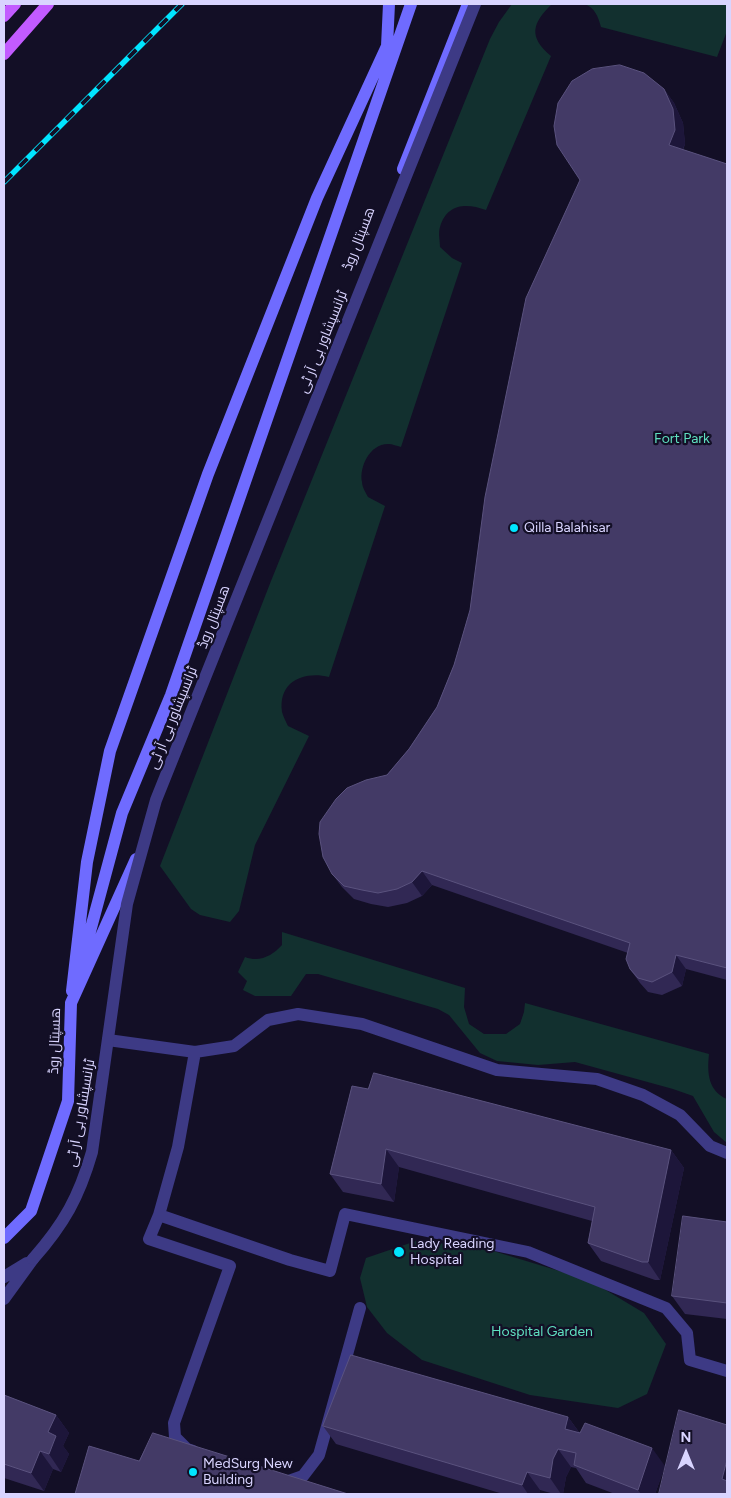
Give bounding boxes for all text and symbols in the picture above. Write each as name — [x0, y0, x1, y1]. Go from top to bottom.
street label: ھسپتال روڈ — [339, 205, 379, 273]
street label: ٹرانسپشاور بی آر ٹی — [295, 288, 351, 396]
park label: Fort Park — [654, 431, 710, 447]
place label: Qilla Balahisar — [524, 520, 610, 536]
marker: Qilla Balahisar — [508, 522, 520, 534]
street label: ھسپتال روڈ — [194, 583, 234, 651]
street label: ٹرانسپشاور بی آر ٹی — [145, 664, 201, 772]
street label: ھسپتال روڈ — [45, 1008, 65, 1074]
street label: ٹرانسپشاور بی آر ٹی — [63, 1058, 99, 1168]
place label: Lady Reading Hospital — [410, 1236, 494, 1268]
marker: Lady Reading Hospital — [392, 1245, 406, 1259]
park label: Hospital Garden — [491, 1324, 593, 1340]
north arrow — [661, 1428, 711, 1478]
text: N — [681, 1429, 691, 1446]
place label: MedSurg New Building — [203, 1456, 293, 1488]
marker: MedSurg New Building — [187, 1466, 199, 1478]

